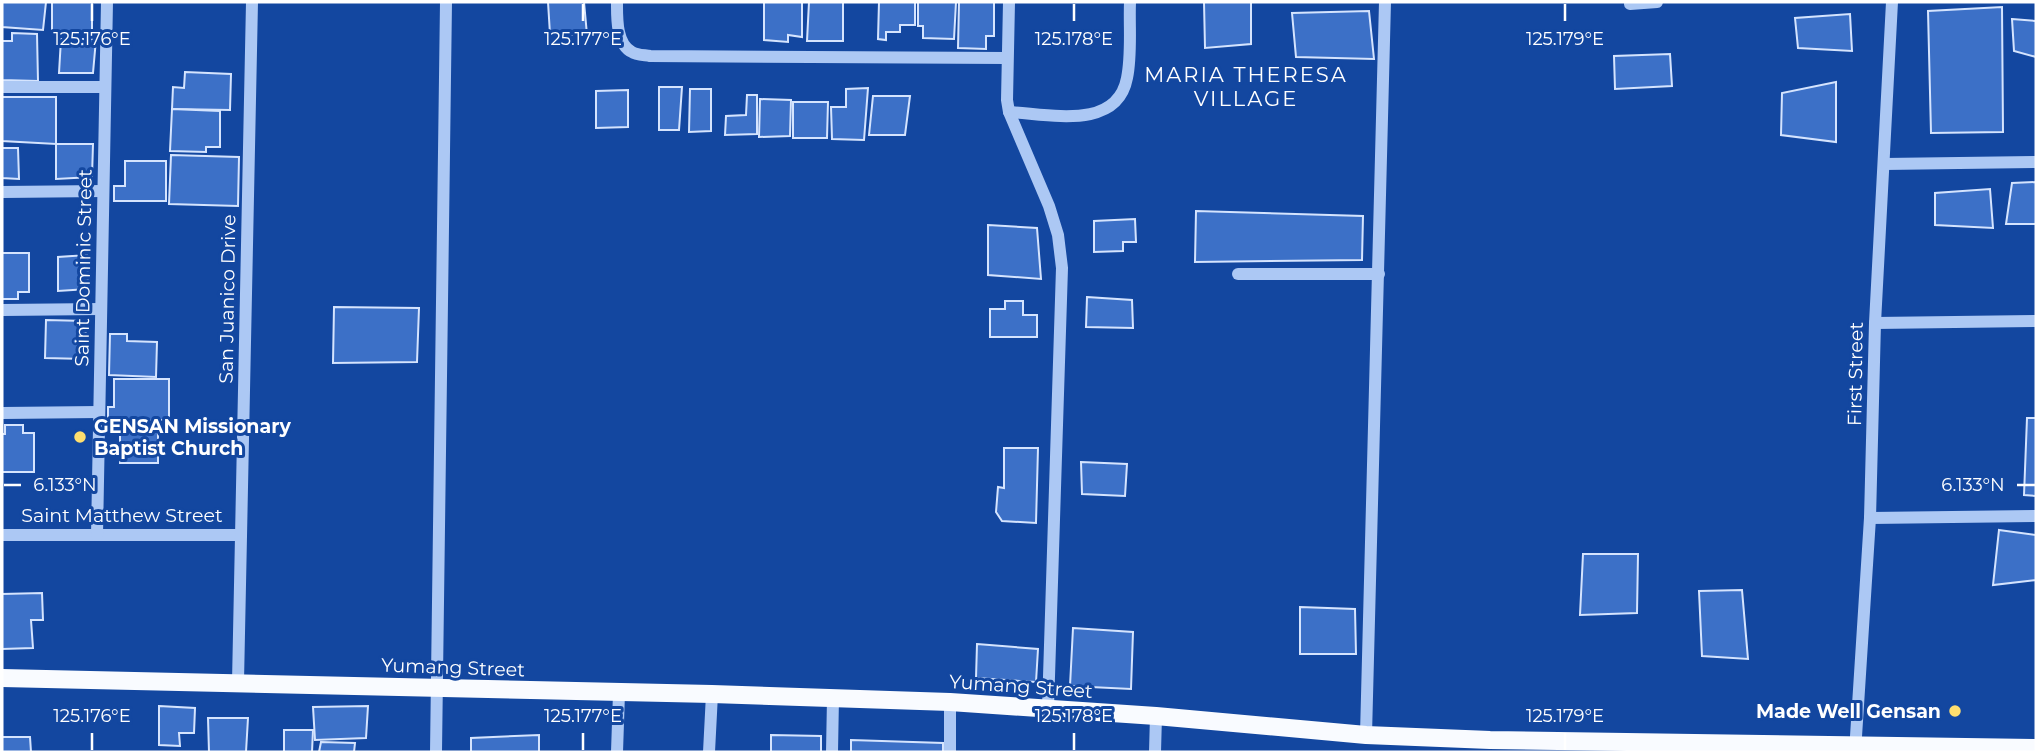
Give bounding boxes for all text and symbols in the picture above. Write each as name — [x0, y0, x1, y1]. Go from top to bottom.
text: 125.176°E — [53, 28, 131, 50]
text: 125.177°E — [544, 28, 622, 50]
text: 125.178°E — [1035, 28, 1113, 50]
text: 125.179°E — [1526, 28, 1604, 50]
district label: MARIA THERESA VILLAGE — [1144, 62, 1348, 111]
street label: Saint Dominic Street — [70, 169, 97, 367]
street label: San Juanico Drive — [215, 214, 240, 384]
street label: First Street — [1843, 321, 1868, 426]
place label: GENSAN Missionary Baptist Church — [94, 415, 291, 460]
marker: GENSAN Missionary Baptist Church — [72, 429, 88, 445]
text: 6.133°N — [33, 474, 97, 496]
text: 6.133°N — [1941, 474, 2005, 496]
street label: Saint Matthew Street — [21, 504, 223, 527]
street label: Yumang Street — [381, 653, 526, 682]
street label: Yumang Street — [948, 670, 1094, 703]
place label: Made Well Gensan — [1756, 700, 1941, 723]
marker: Made Well Gensan — [1947, 703, 1963, 719]
text: 125.176°E — [53, 705, 131, 727]
text: 125.177°E — [544, 705, 622, 727]
text: 125.178°E — [1035, 705, 1113, 727]
text: 125.179°E — [1526, 705, 1604, 727]

